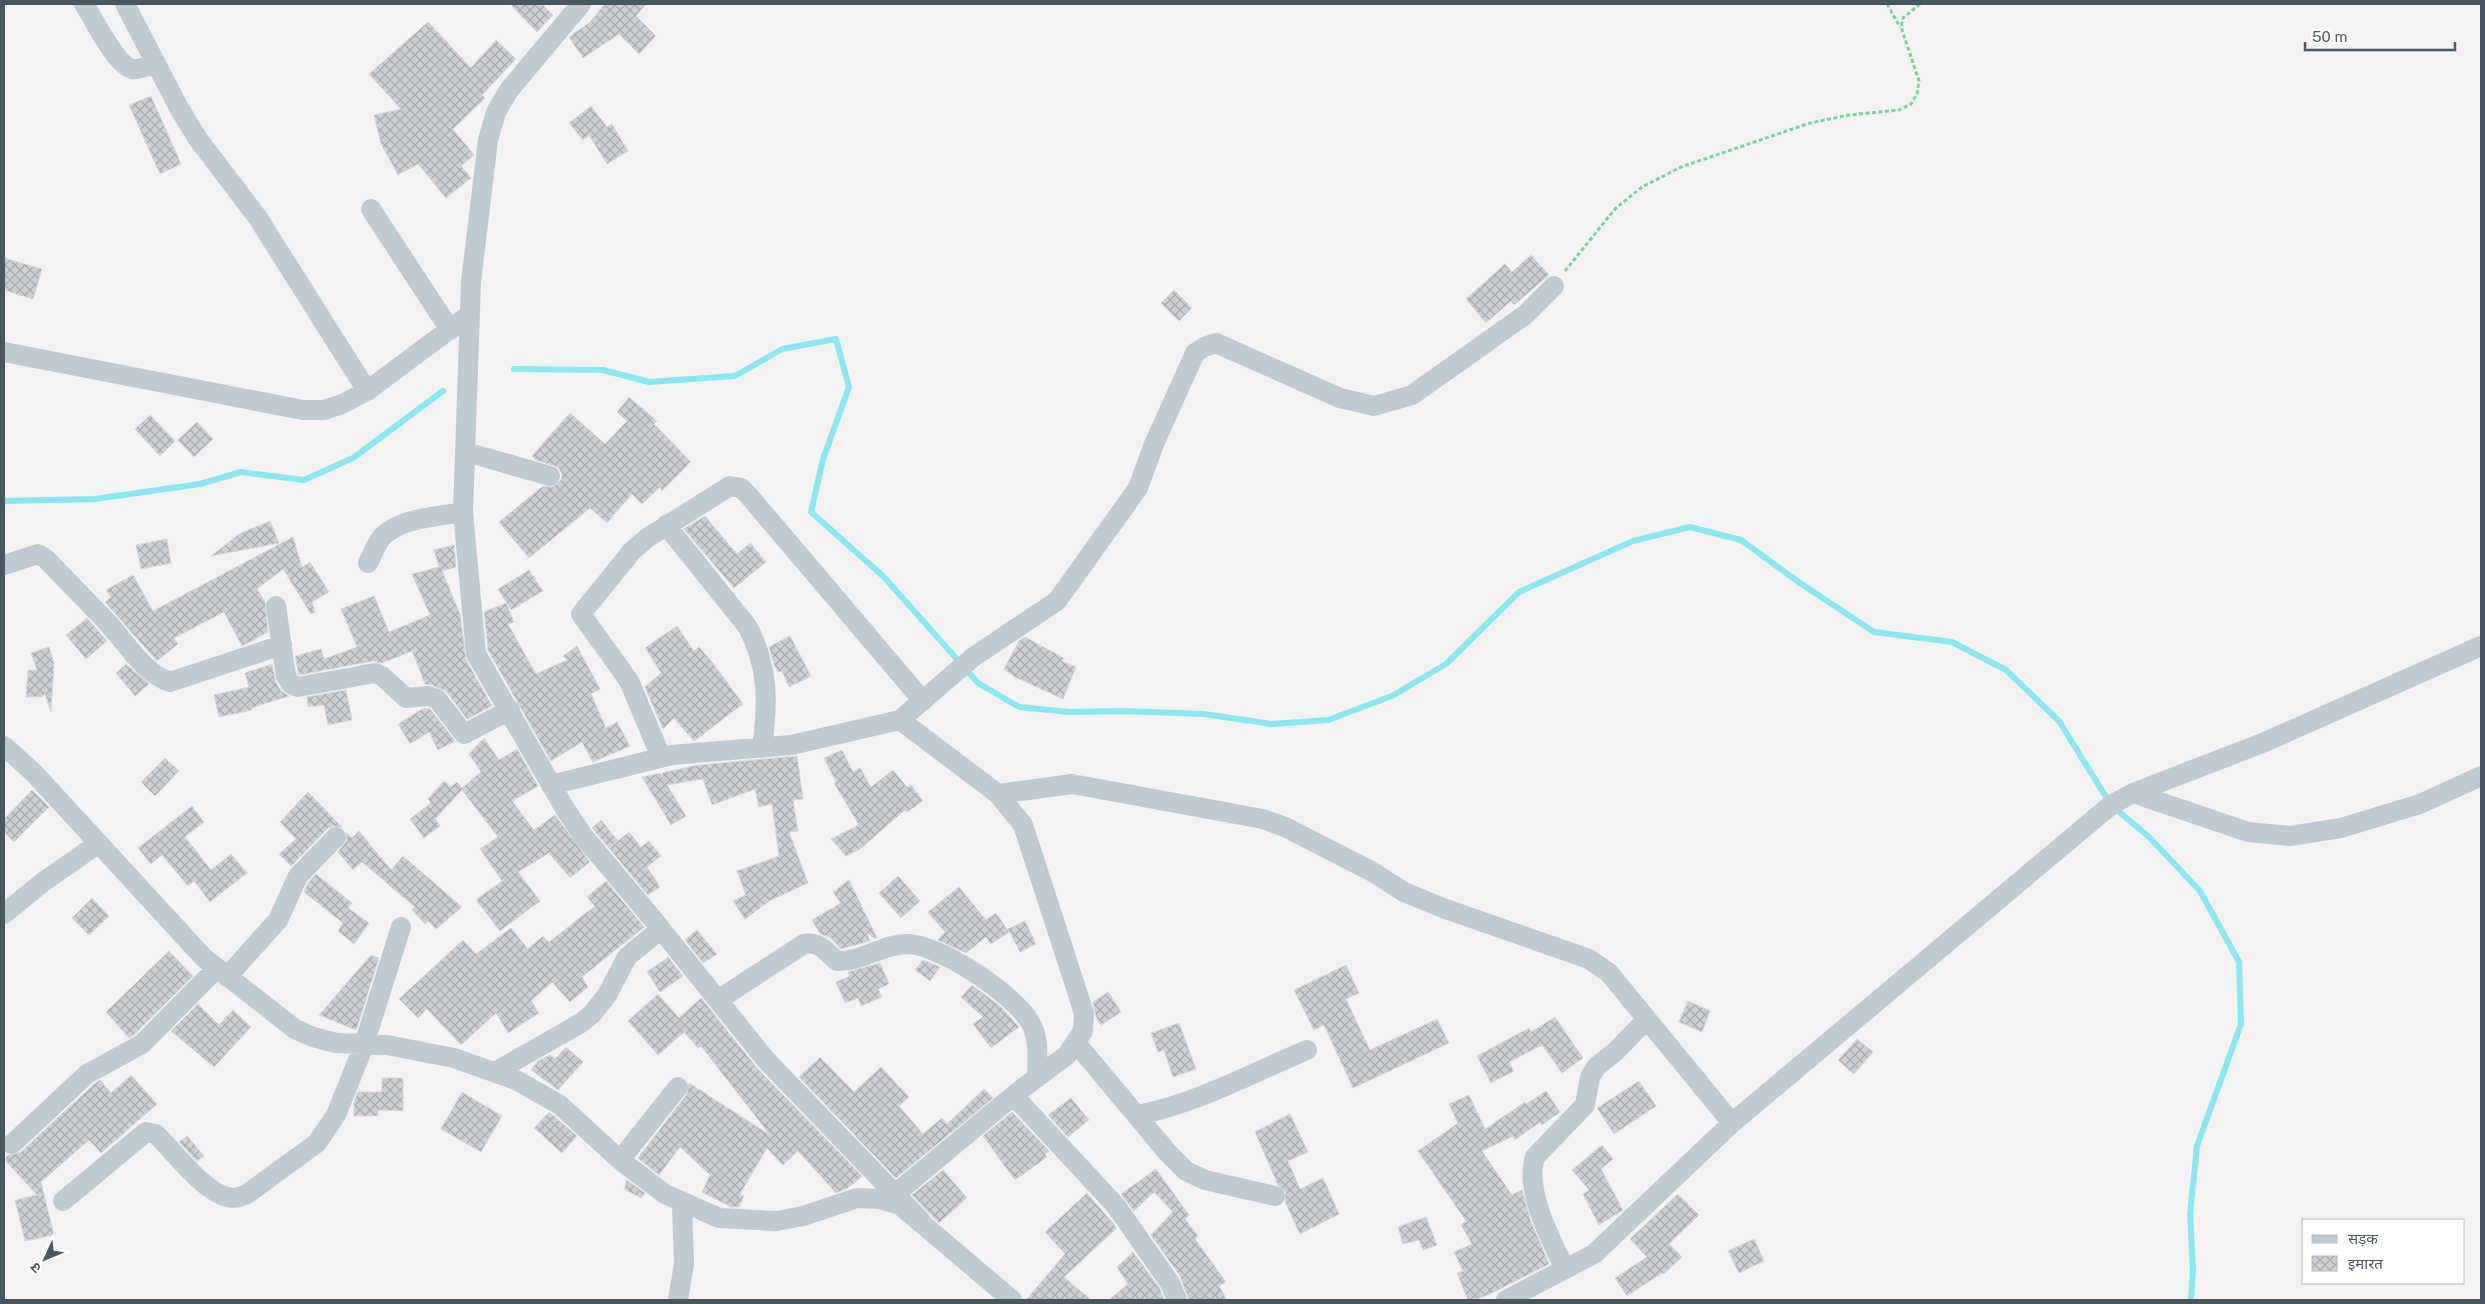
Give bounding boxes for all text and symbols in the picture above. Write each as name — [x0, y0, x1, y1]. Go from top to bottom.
scale bar — [2305, 20, 2455, 52]
text: 50 m — [2312, 28, 2347, 45]
legend — [2302, 1219, 2465, 1284]
text: सड़क — [2348, 1230, 2378, 1247]
north arrow — [20, 1234, 70, 1284]
text: इमारत — [2348, 1255, 2383, 1272]
text: उ — [26, 1259, 44, 1277]

